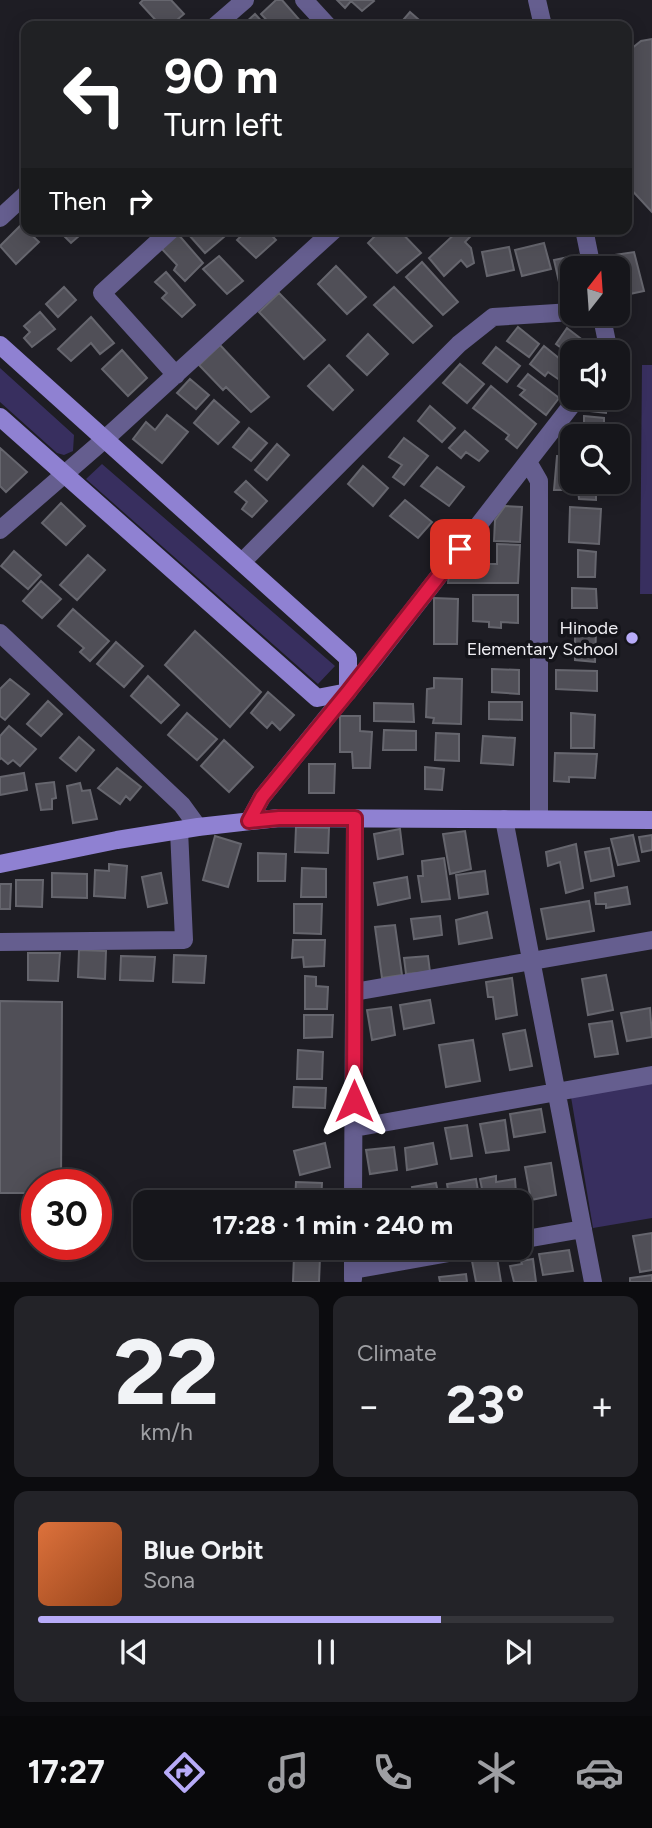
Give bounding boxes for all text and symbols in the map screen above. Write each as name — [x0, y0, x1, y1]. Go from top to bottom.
text: 90 m — [164, 46, 279, 105]
icon: left — [49, 49, 140, 140]
text: Turn left — [164, 106, 283, 144]
icon: right — [121, 182, 159, 220]
text: Then — [49, 185, 107, 217]
north arrow — [560, 256, 630, 326]
map controls — [560, 256, 630, 494]
button: sound — [560, 340, 630, 410]
button: search — [560, 424, 630, 494]
pin — [430, 519, 490, 579]
icon: arrive — [441, 530, 479, 568]
place label: Hinode Elementary School — [467, 617, 618, 660]
marker: Hinode Elementary School — [624, 630, 640, 646]
position arrow — [317, 1064, 391, 1138]
speed limit sign: 30 — [21, 1169, 112, 1260]
text: 17:28 · 1 min · 240 m — [212, 1209, 453, 1241]
text: 22 — [114, 1318, 219, 1427]
text: Climate — [357, 1339, 436, 1367]
text: 23° — [446, 1374, 525, 1436]
text: − — [357, 1383, 381, 1429]
text: + — [590, 1383, 614, 1429]
text: km/h — [140, 1418, 193, 1446]
text: Blue Orbit — [143, 1534, 264, 1566]
text: Sona — [143, 1566, 195, 1594]
icon: previous — [115, 1633, 153, 1671]
icon: pause — [307, 1633, 345, 1671]
icon: next — [499, 1633, 537, 1671]
icon: directions — [160, 1748, 209, 1797]
icon: music — [264, 1748, 313, 1797]
icon: phone — [368, 1748, 417, 1797]
icon: climate — [472, 1748, 521, 1797]
icon: car — [575, 1748, 624, 1797]
text: 17:27 — [27, 1753, 105, 1791]

